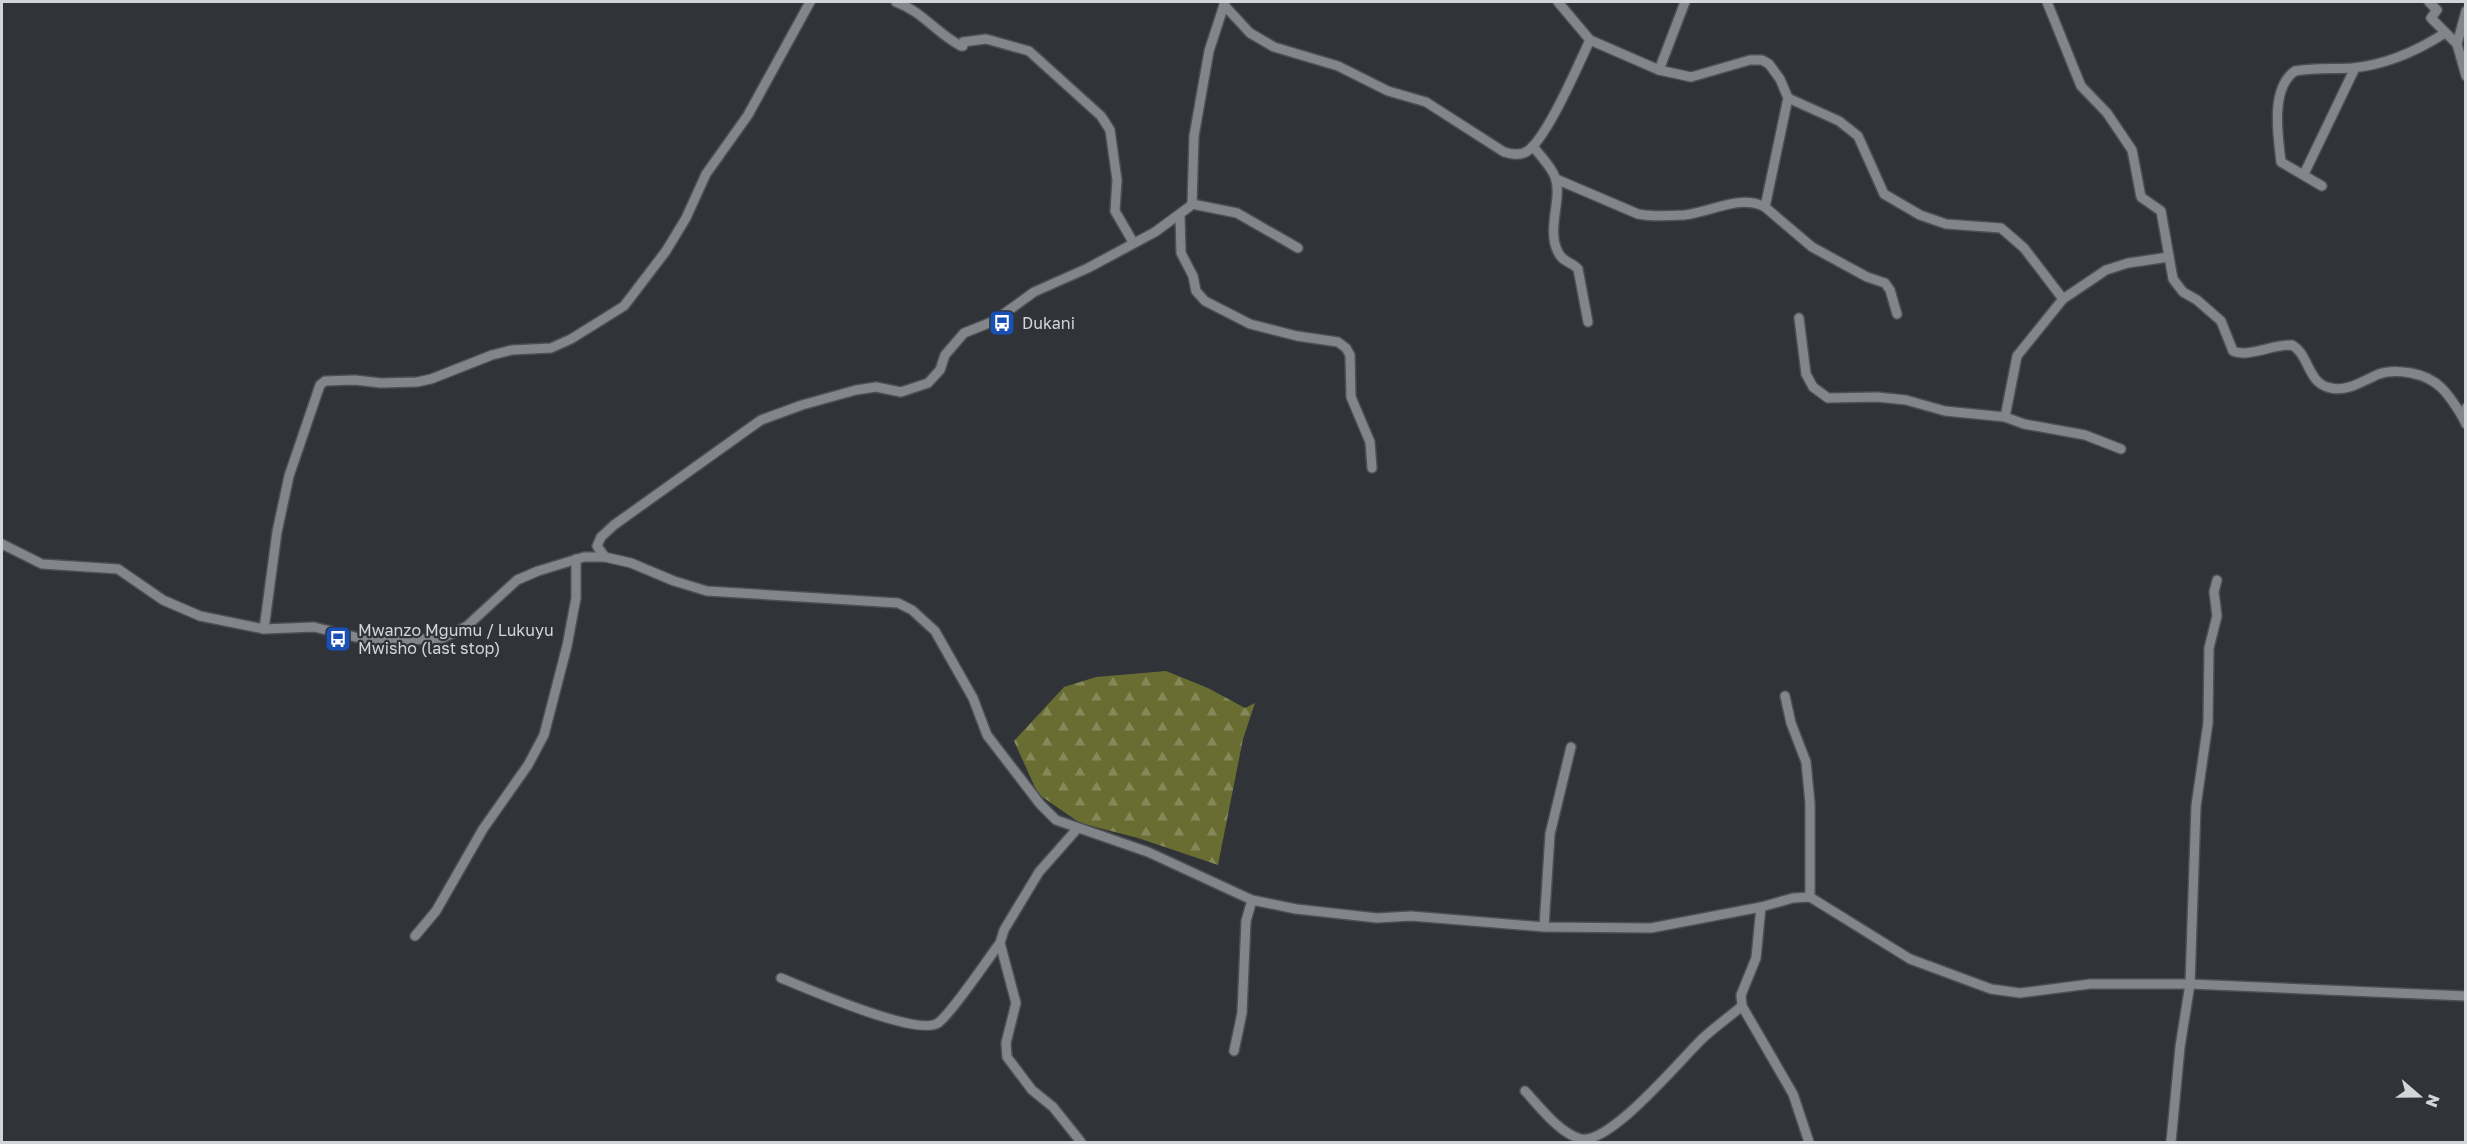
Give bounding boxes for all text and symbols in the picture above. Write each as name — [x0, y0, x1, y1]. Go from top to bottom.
bus stop icon: Dukani — [987, 308, 1017, 338]
place label: Dukani — [1022, 313, 1075, 333]
place label: Mwanzo Mgumu / Lukuyu Mwisho (last stop) — [358, 620, 554, 658]
bus stop icon: Mwanzo Mgumu / Lukuyu Mwisho (last stop) — [323, 624, 353, 654]
north arrow — [2389, 1066, 2449, 1126]
text: N — [2422, 1092, 2445, 1110]

